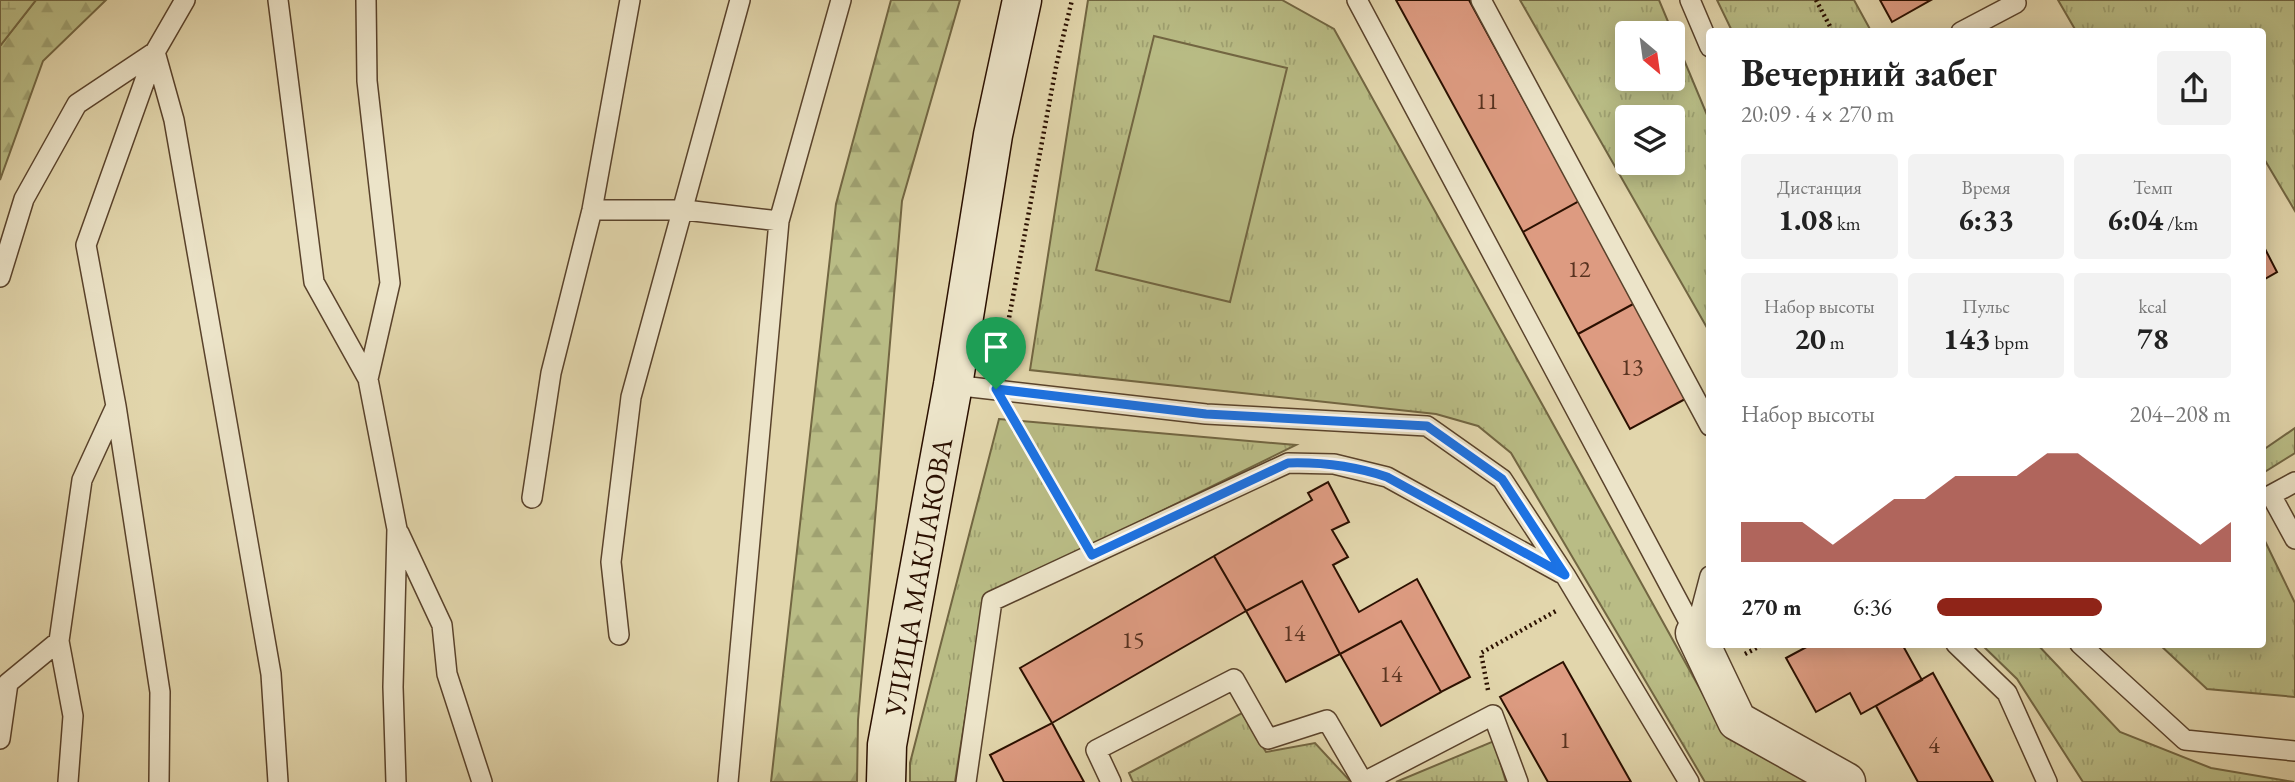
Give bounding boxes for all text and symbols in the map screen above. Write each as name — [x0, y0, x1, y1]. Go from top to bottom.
north arrow — [1615, 21, 1685, 91]
map controls — [1615, 21, 1685, 175]
text: Вечерний забег — [1741, 48, 1997, 97]
button: share — [2157, 51, 2231, 125]
house number: 11 — [1475, 85, 1499, 116]
text: 20:09 · 4 × 270 m — [1741, 99, 1894, 129]
button: layers — [1615, 105, 1685, 175]
text: Дистанция — [1777, 175, 1862, 200]
text: Время — [1962, 175, 2010, 200]
text: Темп — [2133, 175, 2172, 200]
text: 1.08 — [1778, 200, 1833, 239]
text: 6:33 — [1958, 200, 2014, 239]
text: 6:04 — [2107, 200, 2163, 239]
text: km — [1833, 211, 1861, 236]
text: /km — [2163, 211, 2198, 236]
house number: 12 — [1567, 253, 1591, 284]
text: Набор высоты — [1764, 294, 1875, 319]
text: Пульс — [1962, 294, 2010, 319]
text: kcal — [2138, 294, 2167, 319]
pin — [966, 317, 1026, 389]
text: 20 — [1794, 319, 1826, 358]
text: 143 — [1943, 319, 1991, 358]
text: 78 — [2137, 319, 2169, 358]
icon: arrive — [977, 328, 1015, 366]
text: m — [1826, 330, 1845, 355]
text: bpm — [1991, 330, 2029, 355]
house number: 13 — [1620, 351, 1644, 382]
text: Набор высоты — [1741, 399, 1875, 429]
text: 204–208 m — [2130, 399, 2231, 429]
street label: УЛИЦА МАКЛАКОВА — [876, 434, 960, 720]
text: 270 m — [1741, 592, 1802, 622]
text: 6:36 — [1853, 592, 1892, 622]
house number: 14 — [1282, 617, 1306, 648]
house number: 15 — [1121, 624, 1145, 655]
house number: 14 — [1379, 658, 1403, 689]
house number: 1 — [1559, 724, 1571, 755]
house number: 4 — [1928, 729, 1940, 760]

